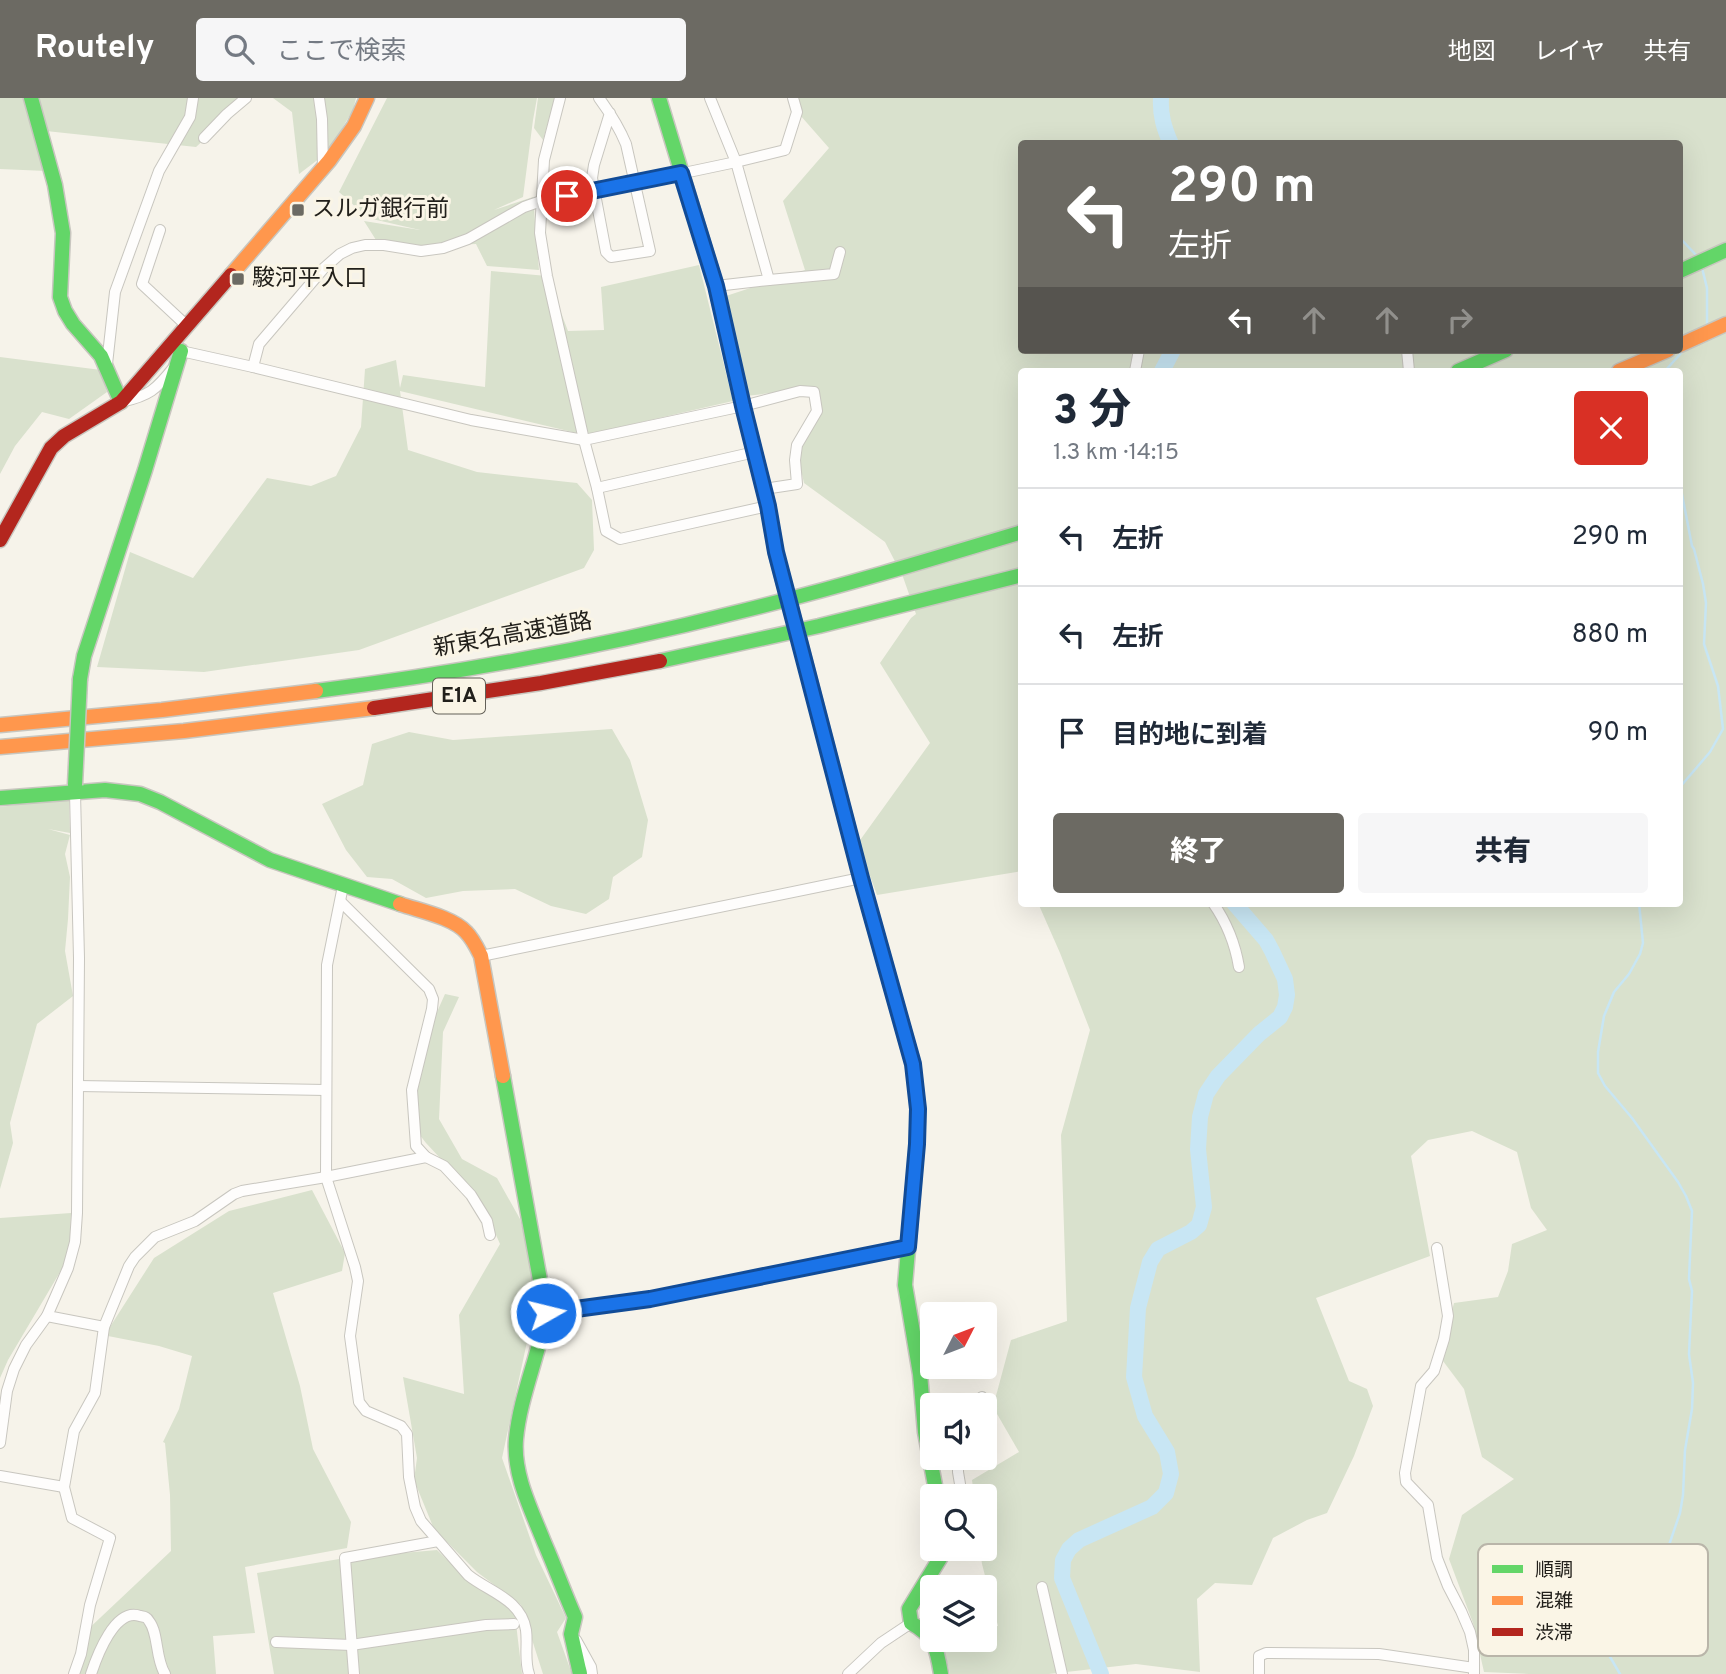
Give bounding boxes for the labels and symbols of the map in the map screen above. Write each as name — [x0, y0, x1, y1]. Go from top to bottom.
pin — [537, 166, 597, 226]
place label: スルガ銀行前 — [312, 196, 449, 225]
marker: スルガ銀行前 — [290, 202, 306, 218]
place label: 駿河平入口 — [252, 265, 367, 294]
marker: 駿河平入口 — [230, 271, 246, 287]
street label: 新東名高速道路 — [431, 608, 595, 664]
road number: E1A — [433, 678, 485, 714]
position arrow — [509, 1276, 583, 1350]
north arrow — [920, 1302, 998, 1379]
legend — [1478, 1544, 1708, 1656]
text: 順調 — [1535, 1559, 1573, 1583]
text: 混雑 — [1535, 1590, 1573, 1614]
text: 渋滞 — [1535, 1622, 1573, 1646]

